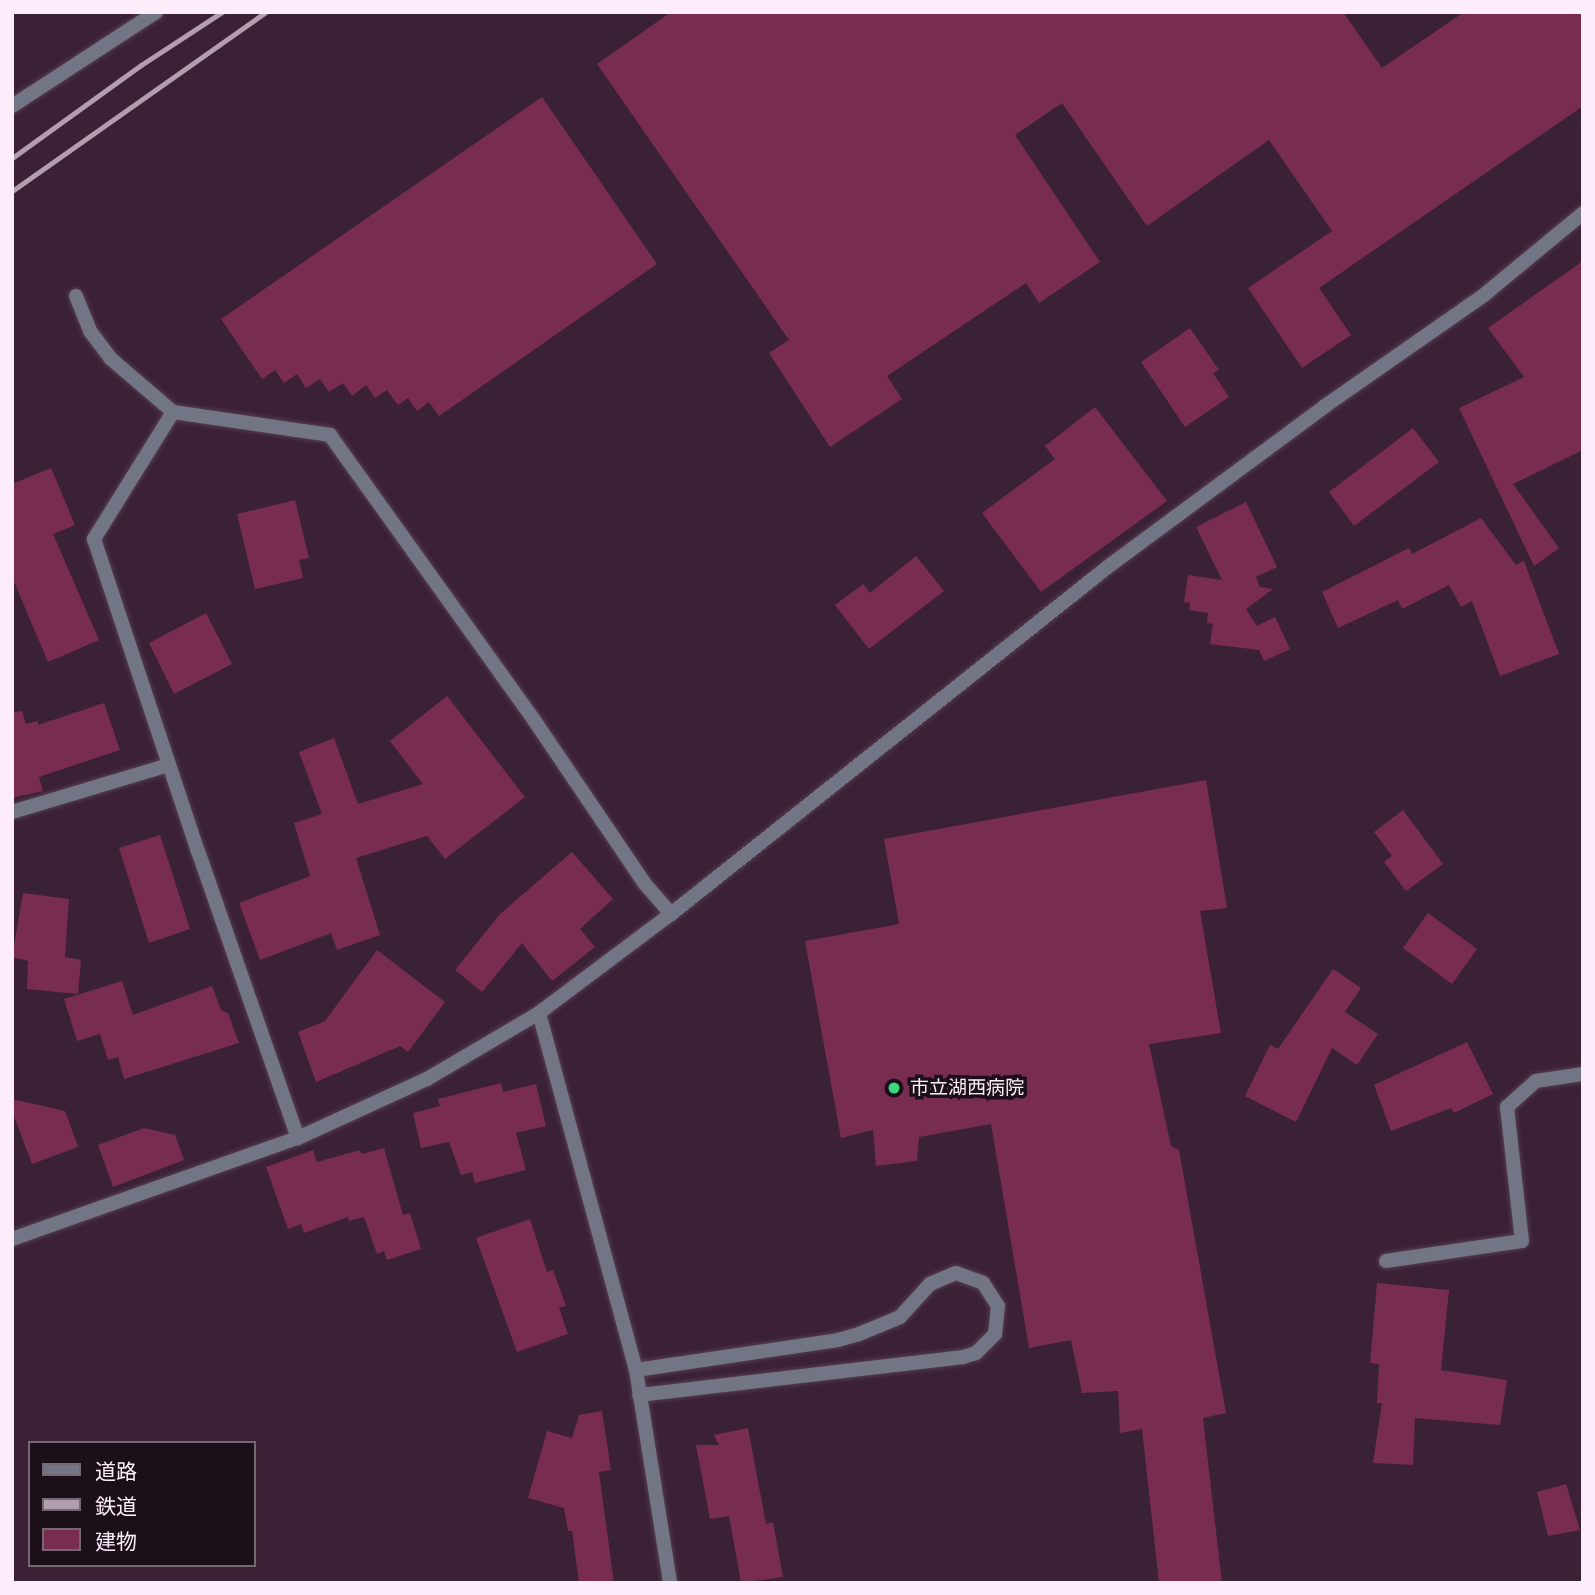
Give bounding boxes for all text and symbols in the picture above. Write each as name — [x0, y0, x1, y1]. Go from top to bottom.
place label: 市立湖西病院 — [910, 1077, 1024, 1099]
marker: 市立湖西病院 — [884, 1078, 904, 1098]
legend — [28, 1441, 256, 1567]
text: 道路 — [95, 1459, 137, 1485]
text: 鉄道 — [95, 1494, 137, 1520]
text: 建物 — [95, 1529, 137, 1555]

